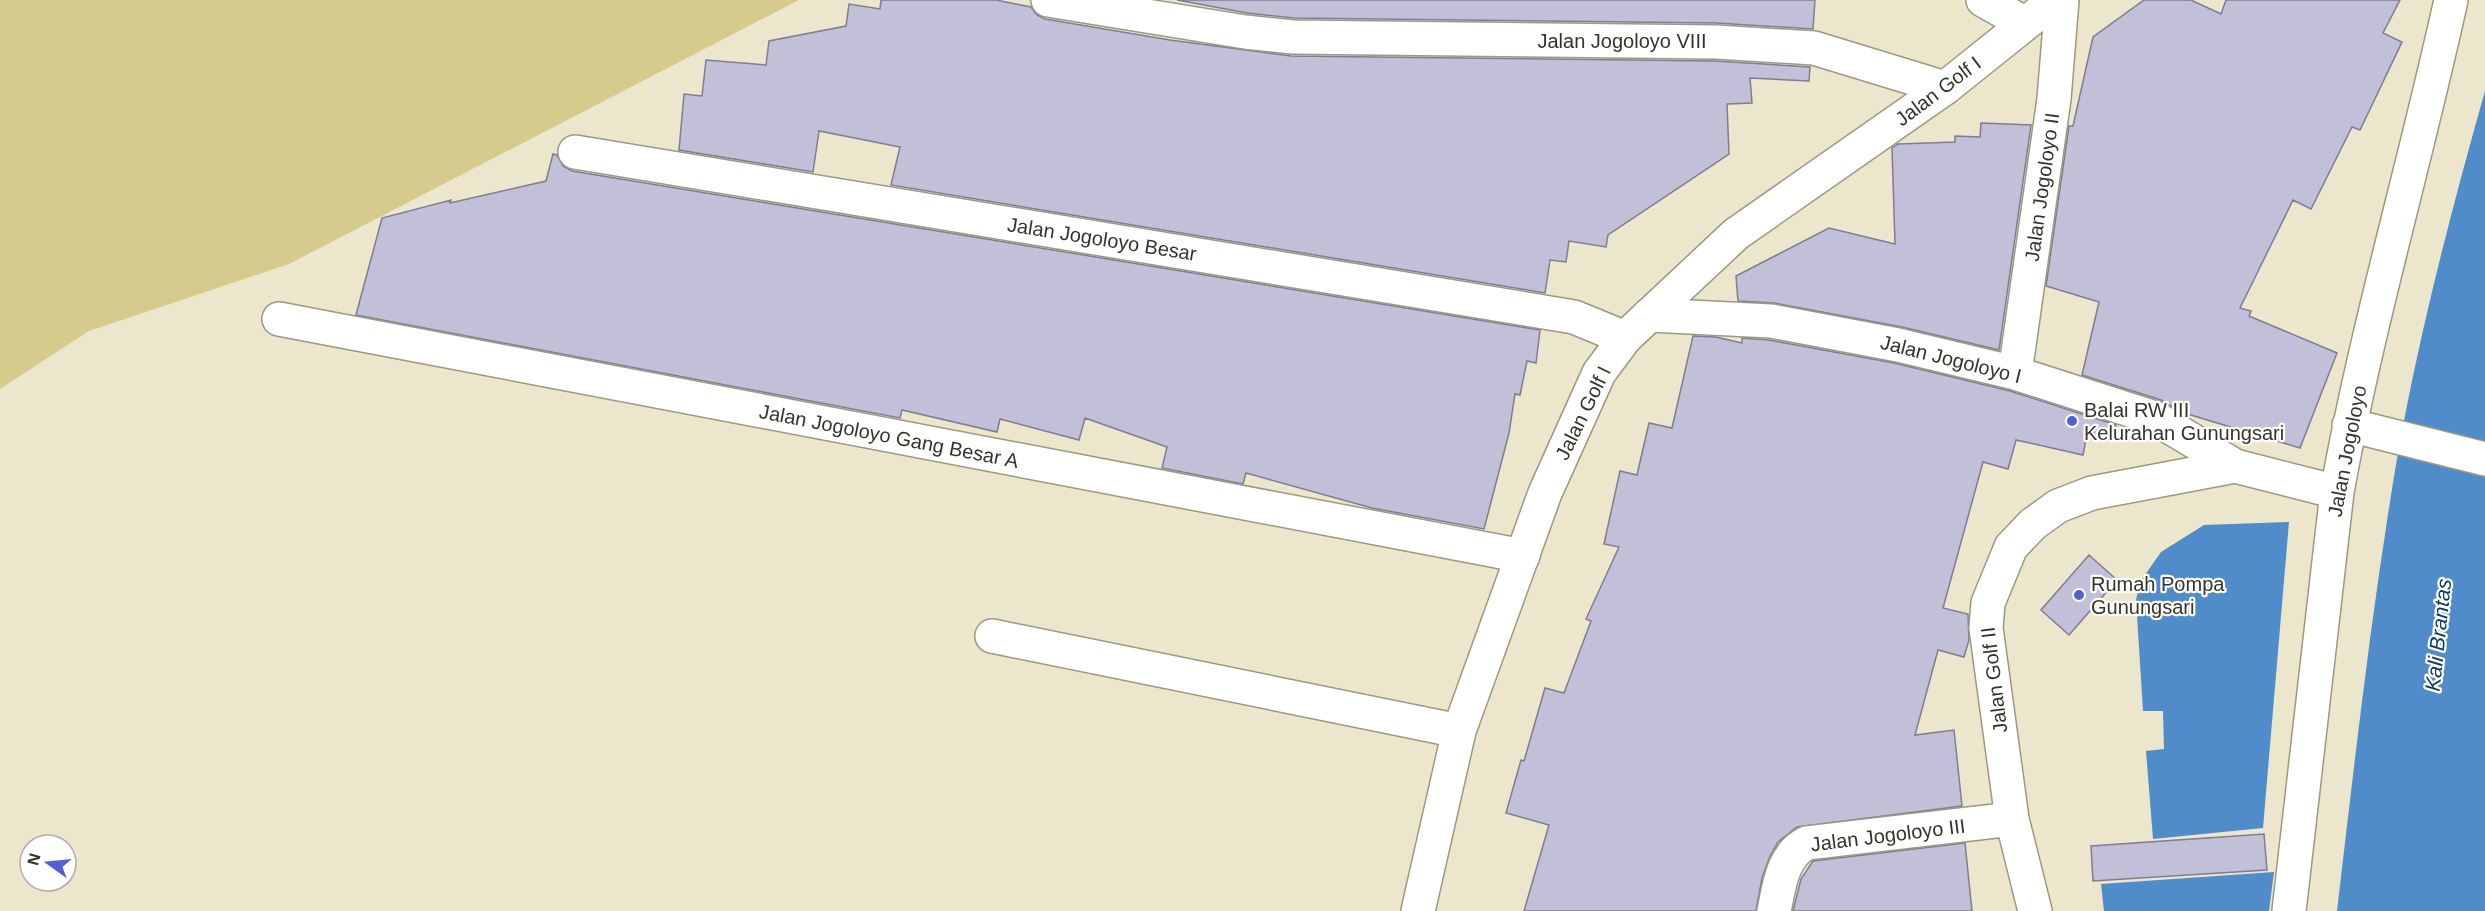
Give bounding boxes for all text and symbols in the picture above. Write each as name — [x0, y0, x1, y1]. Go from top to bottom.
street label: Jalan Jogoloyo VIII — [1538, 30, 1707, 52]
street label: Jalan Golf I — [1891, 52, 1985, 130]
street label: Jalan Jogoloyo II — [2021, 111, 2063, 263]
street label: Jalan Jogoloyo Besar — [1006, 213, 1198, 265]
street label: Jalan Jogoloyo I — [1878, 331, 2024, 387]
street label: Jalan Golf I — [1551, 363, 1615, 463]
street label: Jalan Jogoloyo — [2323, 383, 2371, 519]
place label: Balai RW III Kelurahan Gunungsari — [2084, 399, 2284, 444]
street label: Jalan Jogoloyo Gang Besar A — [758, 400, 1021, 472]
marker: Balai RW III Kelurahan Gunungsari — [2065, 414, 2079, 428]
place label: Rumah Pompa Gunungsari — [2091, 573, 2225, 618]
water label: Kali Brantas — [2421, 577, 2455, 693]
marker: Rumah Pompa Gunungsari — [2072, 588, 2086, 602]
street label: Jalan Golf II — [1977, 626, 2011, 734]
street label: Jalan Jogoloyo III — [1809, 815, 1967, 855]
north arrow — [18, 833, 78, 893]
text: N — [24, 851, 44, 867]

